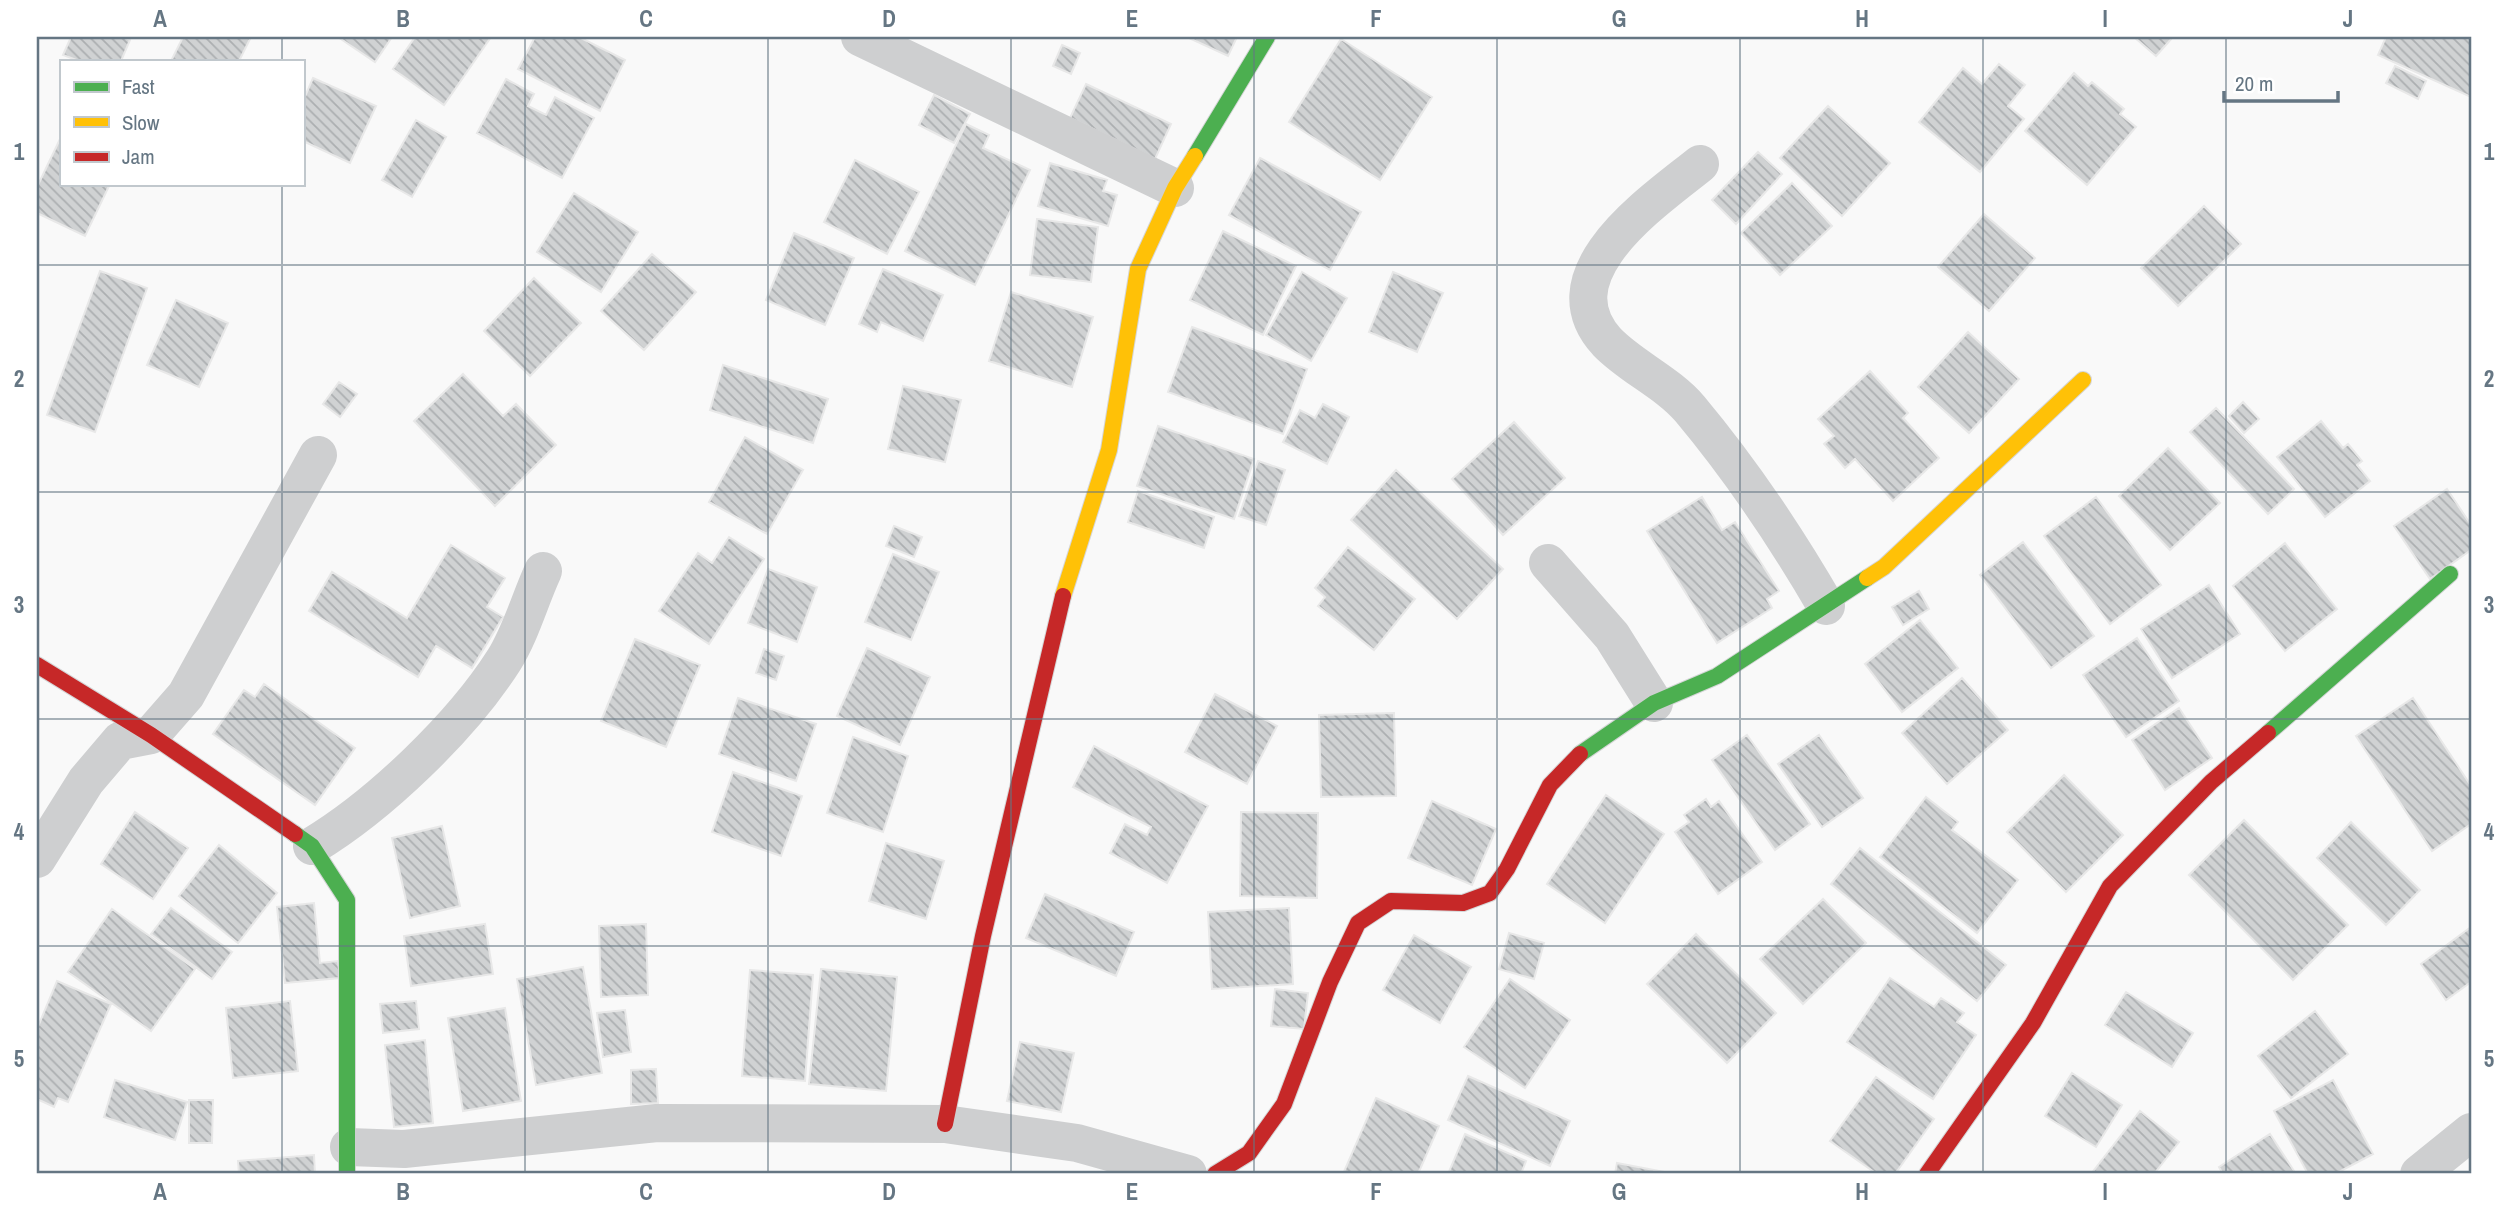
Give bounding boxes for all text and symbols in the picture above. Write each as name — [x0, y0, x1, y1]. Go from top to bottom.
text: A — [153, 3, 167, 34]
text: B — [396, 3, 410, 34]
text: C — [639, 3, 653, 34]
text: D — [882, 3, 896, 34]
text: E — [1126, 3, 1138, 34]
text: F — [1370, 3, 1382, 34]
text: G — [1612, 3, 1626, 34]
text: H — [1855, 3, 1869, 34]
text: I — [2102, 3, 2108, 34]
text: J — [2343, 3, 2353, 34]
legend — [60, 60, 304, 186]
scale bar — [2224, 60, 2338, 104]
text: 20 m — [2235, 69, 2273, 98]
text: Fast — [122, 72, 155, 101]
text: Slow — [122, 108, 160, 137]
text: 1 — [14, 136, 25, 167]
text: 1 — [2484, 136, 2495, 167]
text: Jam — [122, 142, 155, 171]
text: 2 — [14, 363, 24, 394]
text: 2 — [2484, 363, 2494, 394]
text: 3 — [14, 589, 24, 620]
text: 3 — [2484, 589, 2494, 620]
text: 4 — [14, 816, 25, 847]
text: 4 — [2484, 816, 2495, 847]
text: 5 — [14, 1043, 24, 1074]
text: 5 — [2484, 1043, 2494, 1074]
text: A — [153, 1176, 167, 1207]
text: B — [396, 1176, 410, 1207]
text: C — [639, 1176, 653, 1207]
text: D — [882, 1176, 896, 1207]
text: E — [1126, 1176, 1138, 1207]
text: F — [1370, 1176, 1382, 1207]
text: G — [1612, 1176, 1626, 1207]
text: H — [1855, 1176, 1869, 1207]
text: I — [2102, 1176, 2108, 1207]
text: J — [2343, 1176, 2353, 1207]

